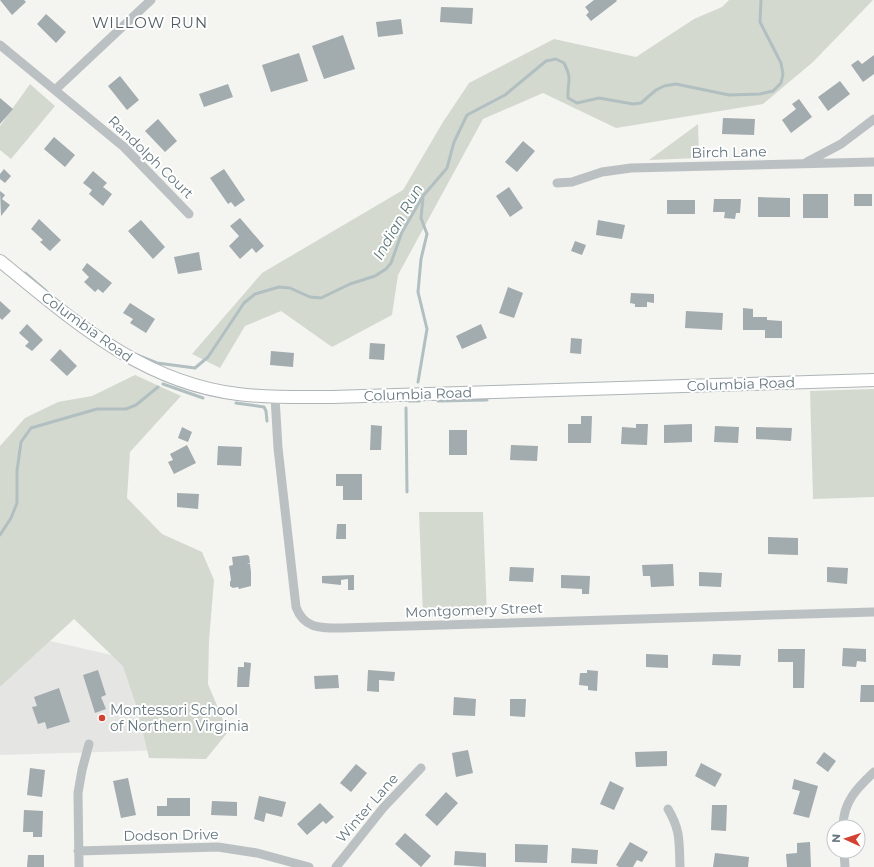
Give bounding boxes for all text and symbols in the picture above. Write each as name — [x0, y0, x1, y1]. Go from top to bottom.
district label: WILLOW RUN — [92, 13, 208, 32]
street label: Randolph Court — [105, 112, 198, 202]
street label: Birch Lane — [691, 142, 767, 162]
water label: Indian Run — [368, 181, 427, 263]
street label: Columbia Road — [38, 288, 136, 366]
street label: Columbia Road — [687, 373, 795, 395]
street label: Columbia Road — [364, 383, 472, 405]
street label: Montgomery Street — [405, 599, 543, 621]
place label: Montessori School of Northern Virginia — [110, 701, 249, 735]
marker: Montessori School of Northern Virginia — [97, 713, 107, 723]
street label: Winter Lane — [332, 770, 402, 846]
north arrow — [826, 819, 866, 859]
street label: Dodson Drive — [123, 825, 219, 845]
text: N — [829, 834, 843, 843]

